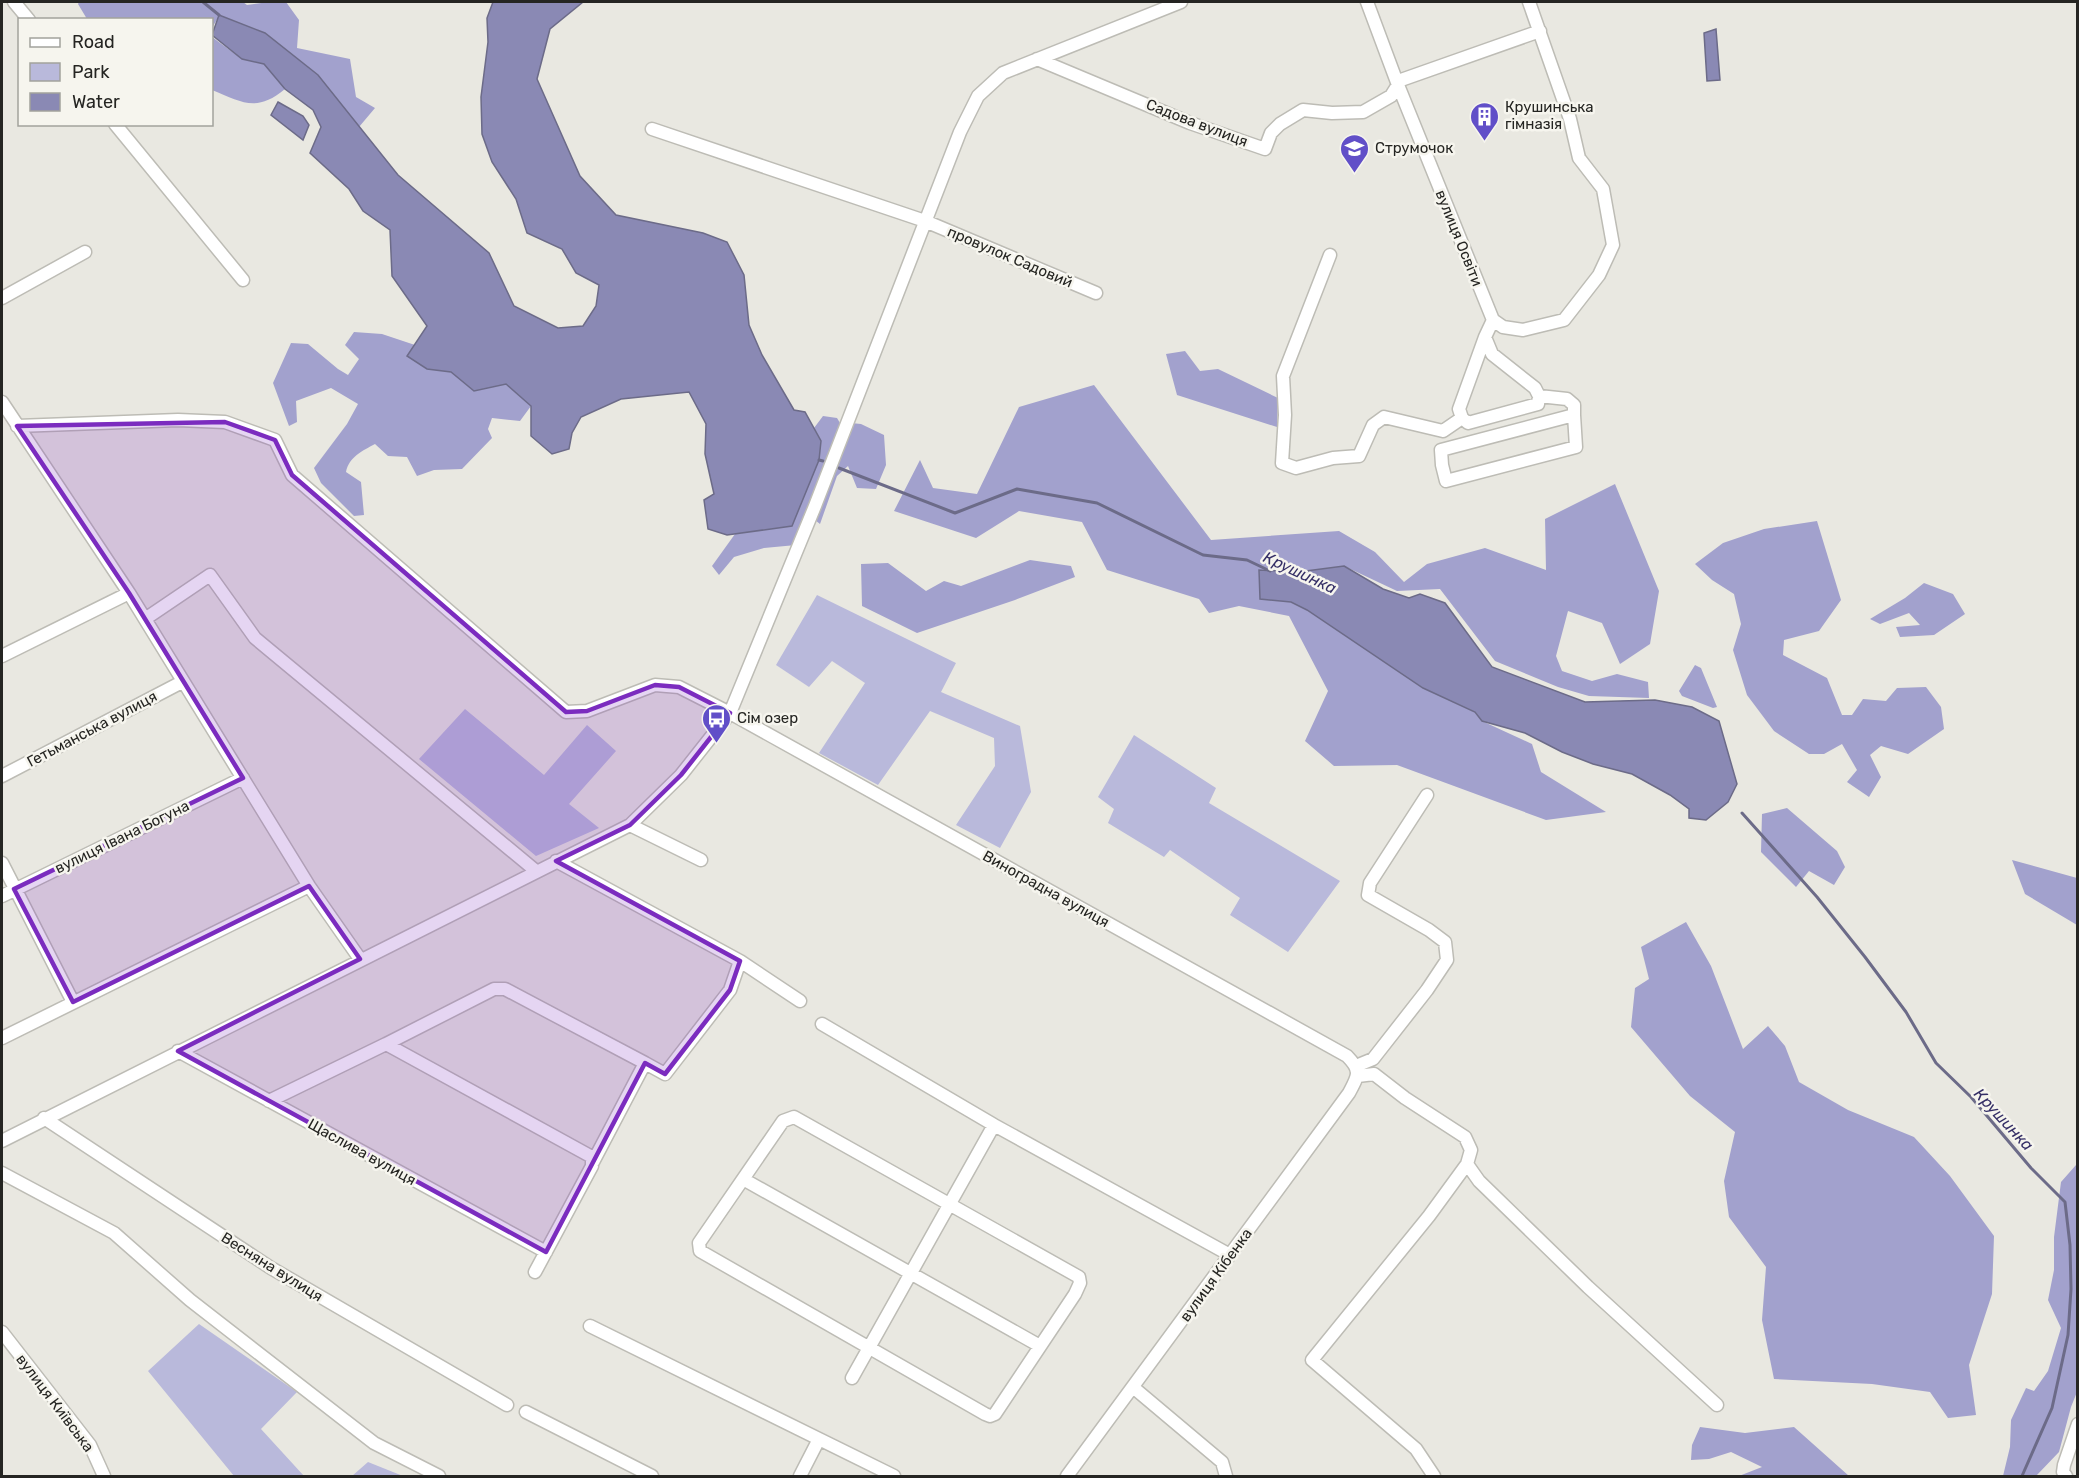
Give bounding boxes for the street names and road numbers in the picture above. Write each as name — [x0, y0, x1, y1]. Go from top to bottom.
street label: Садова вулиця — [1143, 95, 1251, 151]
street label: вулиця Освіти — [1431, 187, 1487, 289]
street label: провулок Садовий — [945, 222, 1075, 292]
street label: Гетьманська вулиця — [24, 687, 160, 771]
street label: вулиця Івана Богуна — [52, 797, 192, 877]
street label: Виноградна вулиця — [979, 847, 1113, 931]
street label: Щаслива вулиця — [305, 1115, 419, 1189]
street label: вулиця Кібенка — [1176, 1225, 1256, 1325]
street label: Весняна вулиця — [218, 1228, 326, 1306]
street label: вулиця Київська — [12, 1350, 98, 1456]

